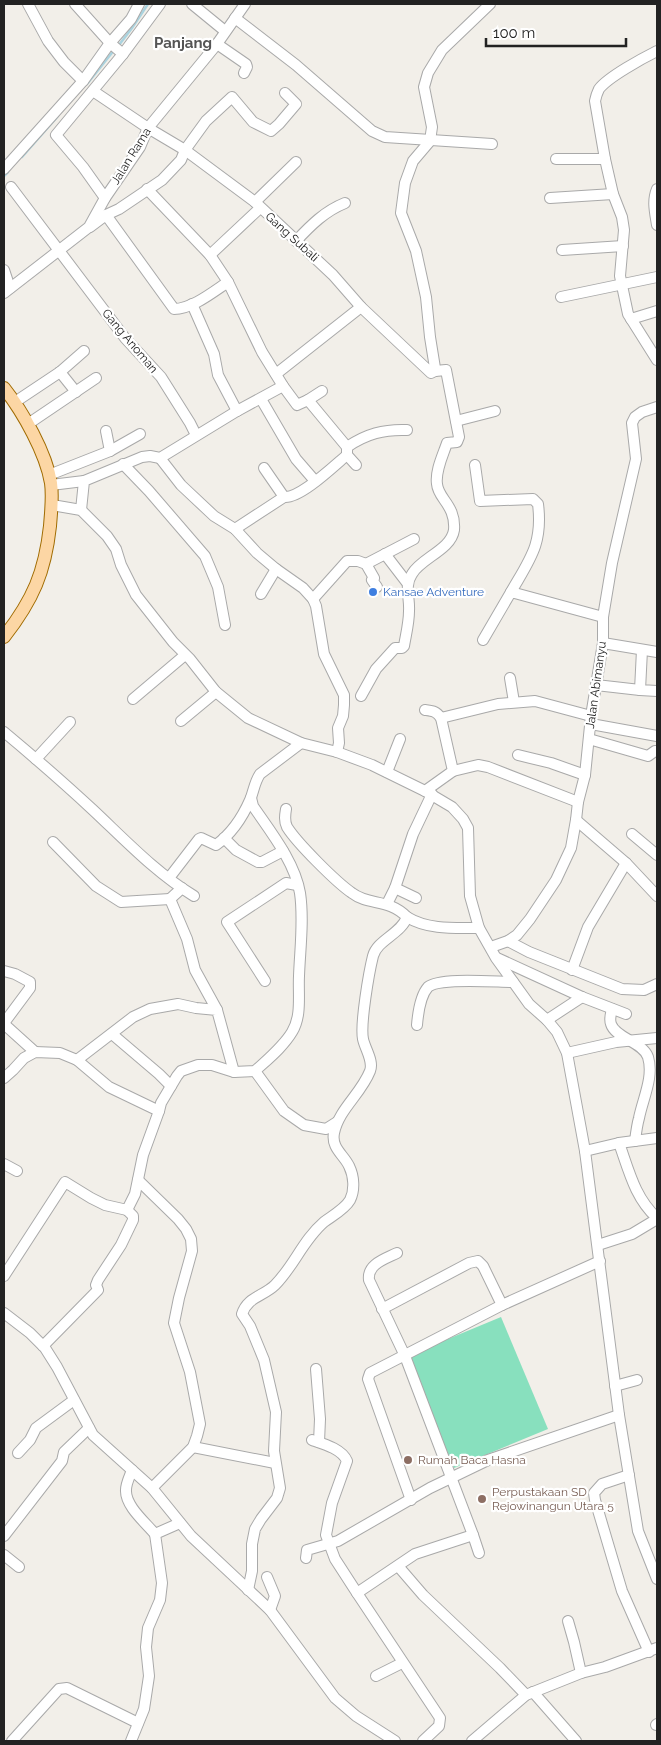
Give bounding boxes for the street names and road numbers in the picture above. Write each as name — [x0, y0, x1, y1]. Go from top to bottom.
street label: Jalan Rama — [108, 125, 154, 187]
street label: Gang Subali — [262, 209, 322, 265]
street label: Gang Anoman — [99, 306, 161, 376]
street label: Jalan Abimanyu — [583, 641, 609, 729]

